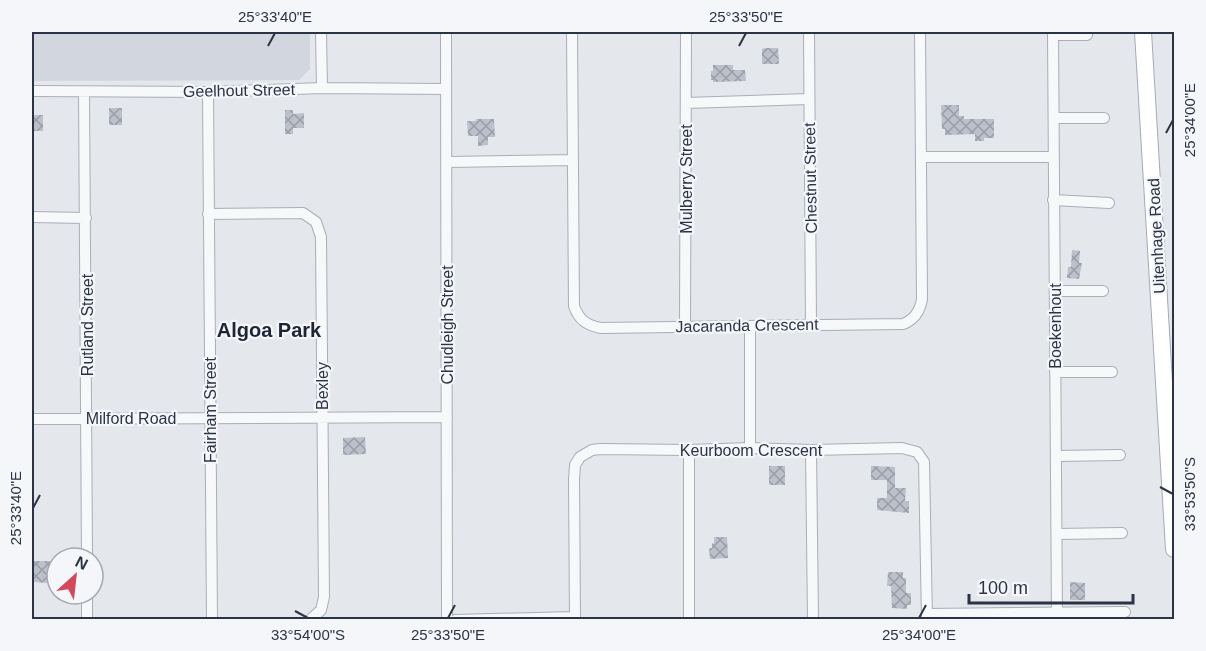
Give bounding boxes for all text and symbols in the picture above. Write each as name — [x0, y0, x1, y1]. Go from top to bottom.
text: 25°33'40"E — [238, 8, 312, 25]
text: 25°33'50"E — [709, 8, 783, 25]
street label: Geelhout Street — [183, 81, 296, 100]
text: 25°34'00"E — [1181, 83, 1198, 157]
street label: Chestnut Street — [801, 122, 820, 234]
street label: Mulberry Street — [678, 124, 695, 234]
street label: Uitenhage Road — [1145, 178, 1168, 294]
street label: Chudleigh Street — [439, 265, 456, 385]
street label: Rutland Street — [79, 273, 96, 376]
street label: Boekenhout — [1047, 283, 1064, 369]
street label: Jacaranda Crescent — [675, 316, 819, 335]
district label: Algoa Park — [217, 319, 322, 341]
street label: Fairham Street — [202, 357, 219, 463]
street label: Bexley — [314, 362, 331, 410]
street label: Milford Road — [86, 410, 176, 427]
street label: Keurboom Crescent — [680, 442, 823, 459]
text: 33°53'50"S — [1181, 457, 1198, 531]
text: 25°33'40"E — [7, 471, 24, 545]
north arrow — [45, 546, 105, 606]
text: N — [73, 553, 91, 573]
scale bar — [969, 567, 1132, 605]
text: 100 m — [978, 578, 1028, 598]
text: 33°54'00"S — [271, 626, 345, 643]
text: 25°33'50"E — [411, 626, 485, 643]
text: 25°34'00"E — [882, 626, 956, 643]

